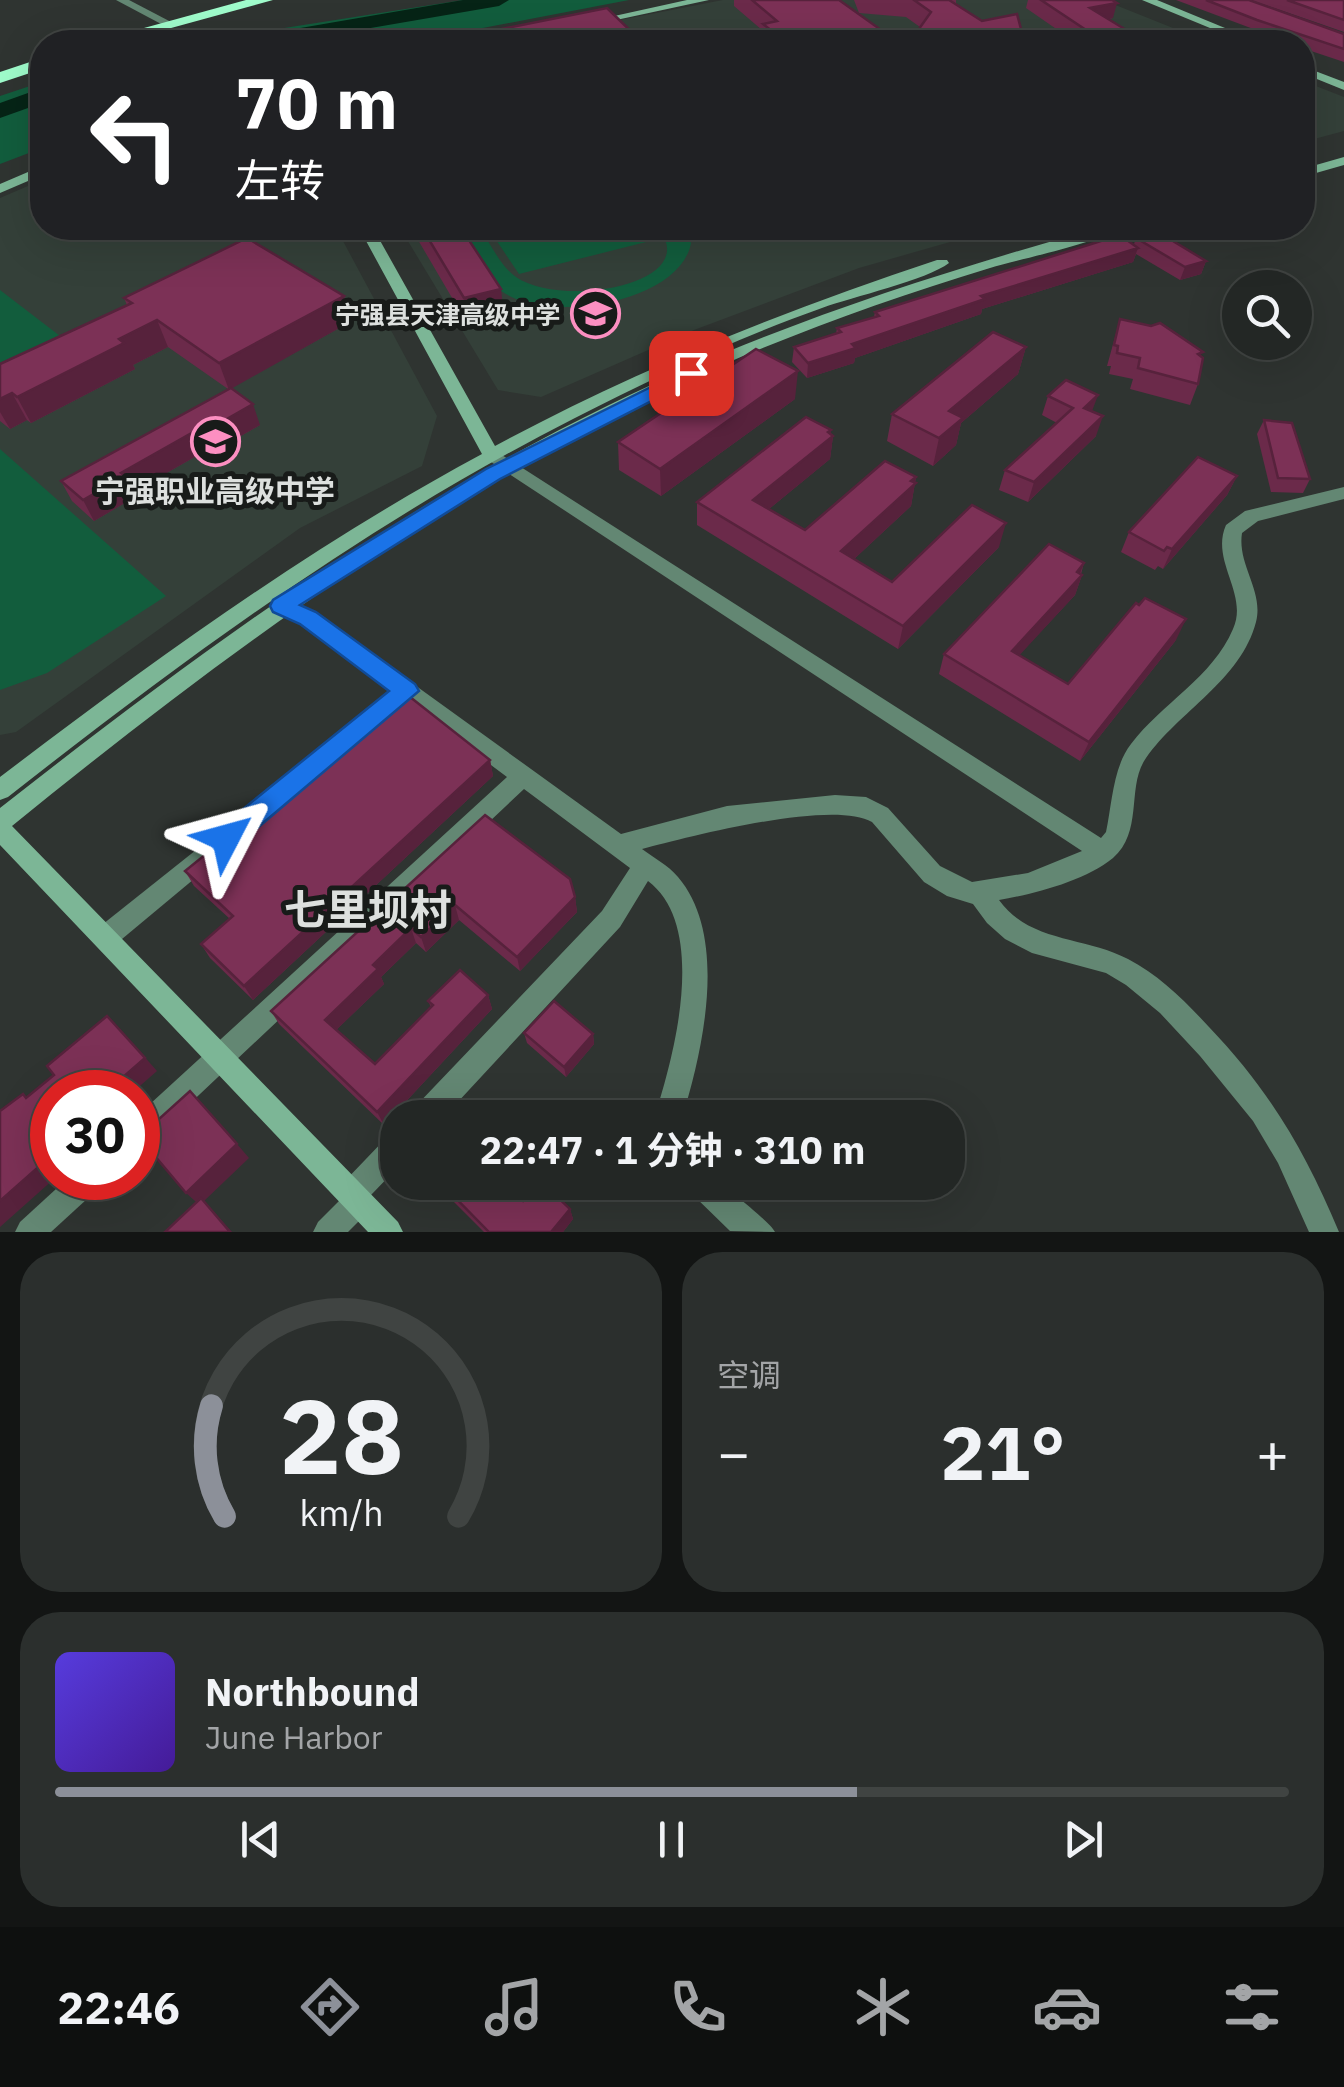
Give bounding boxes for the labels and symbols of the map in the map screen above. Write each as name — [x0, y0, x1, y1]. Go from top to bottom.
school or university icon: 宁强县天津高级中学 — [569, 288, 621, 340]
place label: 宁强县天津高级中学 — [335, 298, 560, 331]
pin — [649, 331, 734, 416]
school or university icon: 宁强职业高级中学 — [189, 415, 241, 467]
place label: 宁强职业高级中学 — [95, 471, 335, 510]
position arrow — [174, 786, 278, 890]
district label: 七里坝村 — [284, 882, 452, 937]
speed limit sign: 30 — [30, 1070, 160, 1200]

